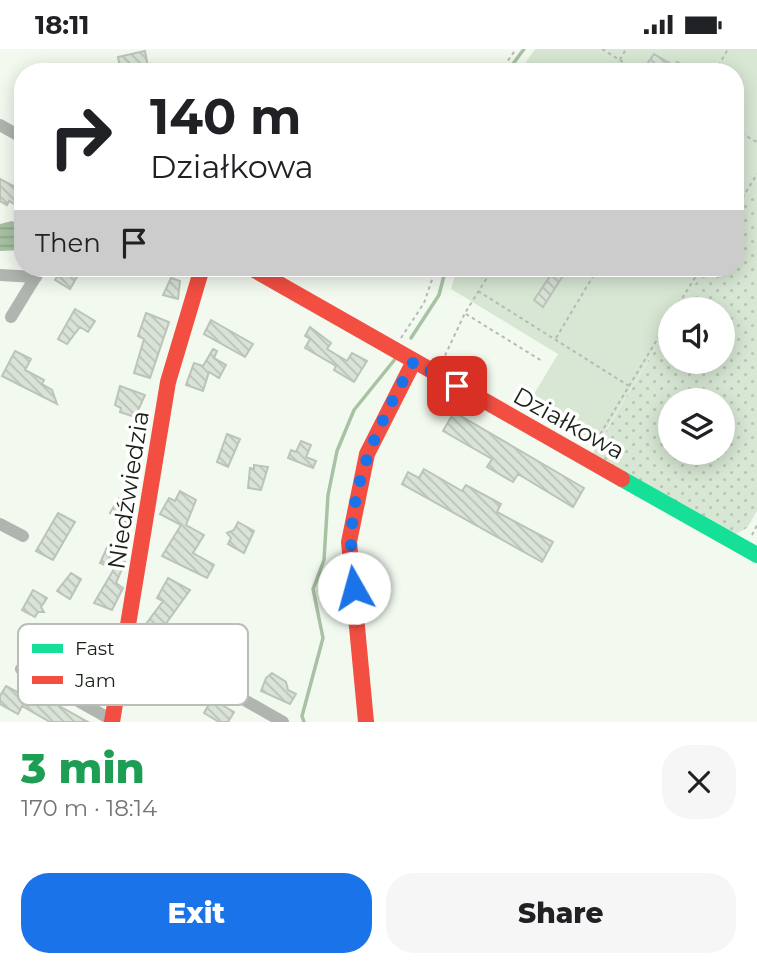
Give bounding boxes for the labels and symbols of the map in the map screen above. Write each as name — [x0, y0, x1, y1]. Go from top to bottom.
pin — [427, 356, 487, 416]
street label: Działkowa — [508, 381, 630, 465]
street label: Niedźwiedzia — [101, 409, 155, 571]
position arrow — [317, 551, 391, 625]
legend — [18, 624, 248, 705]
text: Fast — [75, 637, 115, 660]
text: Jam — [74, 669, 116, 692]

